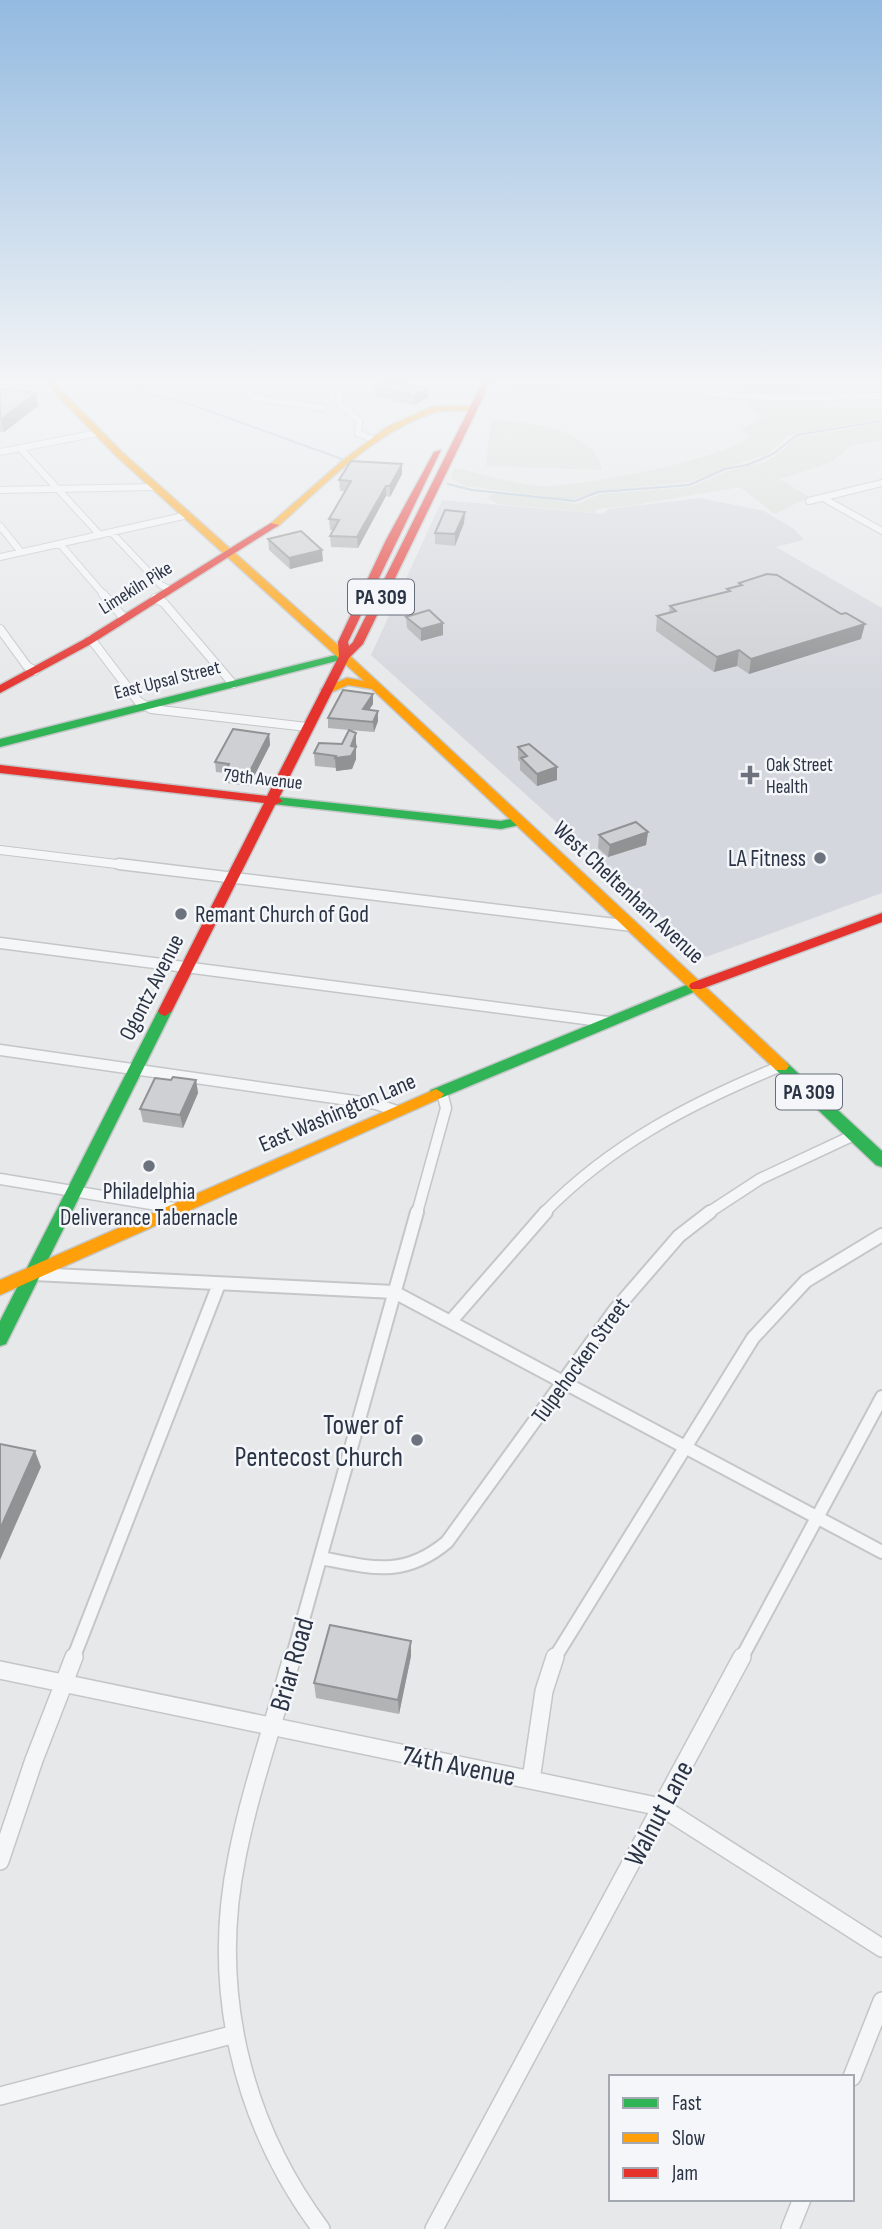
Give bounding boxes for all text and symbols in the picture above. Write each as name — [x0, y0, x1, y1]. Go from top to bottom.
street label: Limekiln Pike — [95, 557, 177, 620]
road number: PA 309 — [348, 580, 414, 614]
street label: East Upsal Street — [112, 656, 223, 705]
place label: Oak Street Health — [766, 754, 833, 799]
street label: 79th Avenue — [222, 764, 304, 795]
marker: Oak Street Health — [740, 765, 760, 785]
street label: West Cheltenham Avenue — [547, 815, 710, 970]
place label: LA Fitness — [728, 845, 806, 873]
marker: LA Fitness — [812, 850, 828, 866]
place label: Remant Church of God — [195, 901, 369, 929]
marker: Remant Church of God — [173, 906, 189, 922]
street label: Ogontz Avenue — [113, 930, 191, 1045]
street label: East Washington Lane — [255, 1067, 420, 1159]
road number: PA 309 — [776, 1074, 842, 1110]
marker: Philadelphia Deliverance Tabernacle — [141, 1158, 157, 1174]
place label: Philadelphia Deliverance Tabernacle — [60, 1178, 238, 1232]
street label: Tulpehocken Street — [526, 1292, 636, 1429]
place label: Tower of Pentecost Church — [234, 1409, 404, 1474]
marker: Tower of Pentecost Church — [409, 1432, 425, 1448]
street label: Briar Road — [263, 1614, 321, 1715]
street label: 74th Avenue — [399, 1739, 518, 1794]
street label: Walnut Lane — [618, 1755, 701, 1872]
legend — [609, 2075, 854, 2201]
text: Fast — [672, 2091, 702, 2116]
text: Slow — [672, 2126, 706, 2151]
text: Jam — [671, 2161, 698, 2186]

